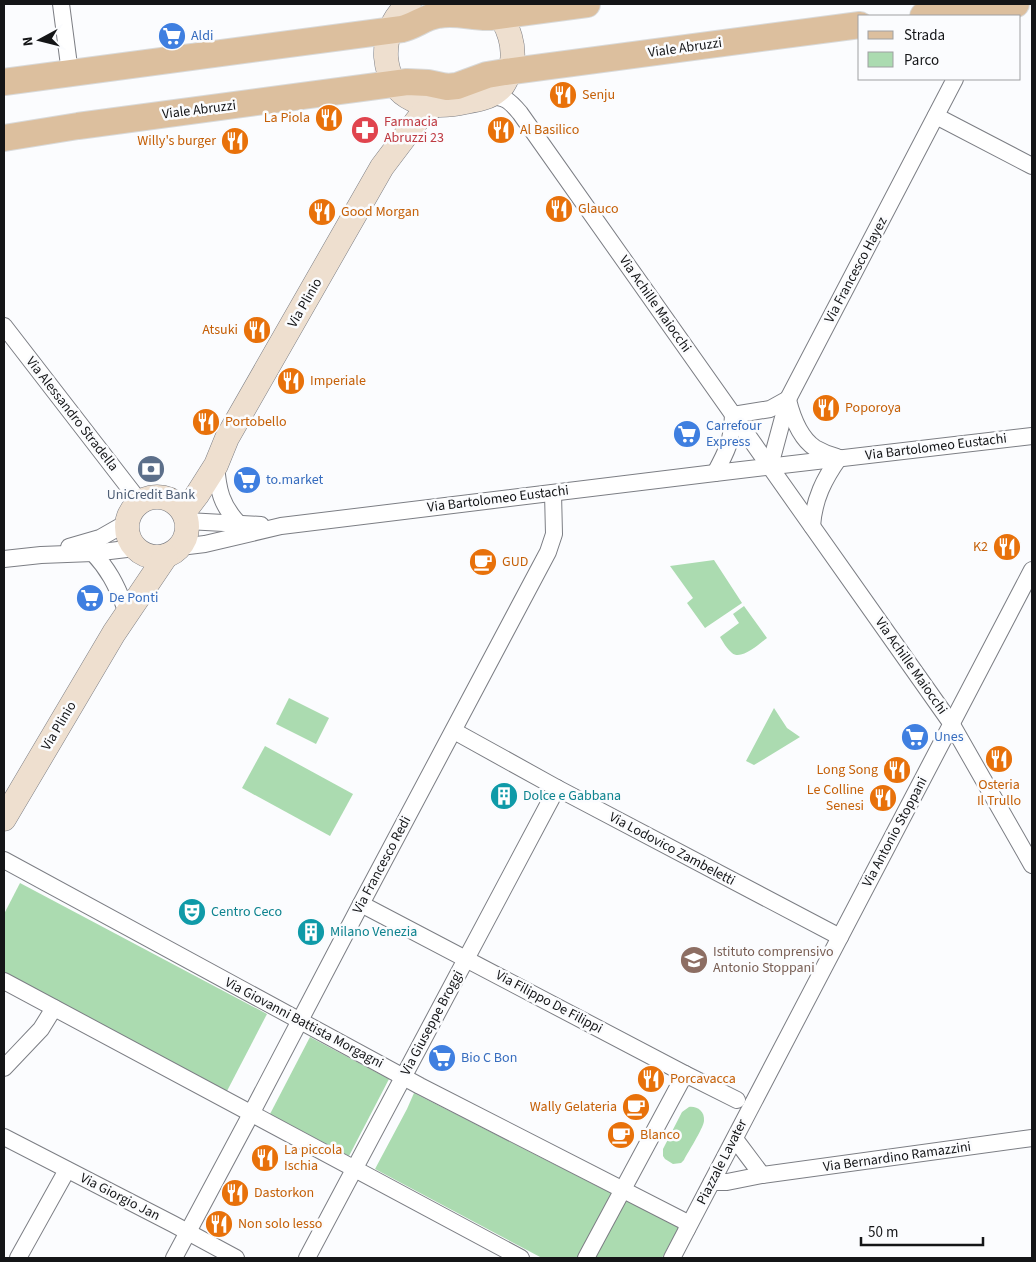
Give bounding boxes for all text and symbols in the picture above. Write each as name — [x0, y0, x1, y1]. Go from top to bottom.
north arrow — [15, 15, 65, 65]
legend — [858, 15, 1021, 80]
supermarket icon: Aldi — [157, 21, 187, 51]
text: Strada — [904, 25, 945, 46]
place label: Aldi — [191, 26, 213, 46]
street label: Viale Abruzzi — [647, 33, 723, 63]
text: N — [18, 36, 39, 47]
text: Parco — [904, 50, 939, 71]
restaurant icon: Senju — [548, 80, 578, 110]
place label: Senju — [582, 85, 615, 105]
street label: Viale Abruzzi — [161, 96, 237, 124]
restaurant icon: La Piola — [314, 103, 344, 133]
place label: La Piola — [264, 108, 310, 128]
place label: Farmacia Abruzzi 23 — [384, 112, 444, 148]
pharmacy icon: Farmacia Abruzzi 23 — [350, 115, 380, 145]
restaurant icon: Al Basilico — [486, 115, 516, 145]
place label: Al Basilico — [520, 120, 579, 140]
restaurant icon: Willy's burger — [220, 126, 250, 156]
place label: Willy's burger — [137, 131, 216, 151]
restaurant icon: Glauco — [544, 194, 574, 224]
restaurant icon: Good Morgan — [307, 197, 337, 227]
place label: Glauco — [578, 199, 619, 219]
place label: Good Morgan — [341, 202, 419, 222]
street label: Via Francesco Hayez — [820, 213, 892, 326]
street label: Via Achille Maiocchi — [614, 251, 696, 357]
street label: Via Plinio — [283, 275, 327, 331]
restaurant icon: Atsuki — [242, 315, 272, 345]
place label: Atsuki — [202, 320, 238, 340]
street label: Via Alessandro Stradella — [21, 353, 123, 475]
restaurant icon: Imperiale — [276, 366, 306, 396]
place label: Imperiale — [310, 371, 366, 391]
restaurant icon: Poporoya — [811, 393, 841, 423]
place label: Poporoya — [845, 398, 901, 418]
restaurant icon: Portobello — [191, 407, 221, 437]
place label: Portobello — [225, 412, 287, 432]
place label: Carrefour Express — [706, 416, 762, 452]
supermarket icon: Carrefour Express — [672, 419, 702, 449]
street label: Via Bartolomeo Eustachi — [864, 428, 1008, 466]
bank icon: UniCredit Bank — [136, 454, 166, 484]
supermarket icon: to.market — [232, 465, 262, 495]
place label: to.market — [266, 470, 323, 490]
street label: Via Bartolomeo Eustachi — [426, 480, 570, 518]
place label: UniCredit Bank — [107, 485, 195, 505]
restaurant icon: K2 — [992, 532, 1022, 562]
place label: K2 — [973, 537, 988, 557]
cafe icon: GUD — [468, 547, 498, 577]
place label: GUD — [502, 552, 528, 572]
supermarket icon: De Ponti — [75, 583, 105, 613]
place label: De Ponti — [109, 588, 158, 608]
street label: Via Achille Maiocchi — [870, 613, 952, 719]
street label: Via Plinio — [36, 698, 82, 754]
supermarket icon: Unes — [900, 722, 930, 752]
place label: Unes — [934, 727, 964, 747]
restaurant icon: Osteria Il Trullo — [984, 744, 1014, 774]
restaurant icon: Long Song — [882, 755, 912, 785]
place label: Long Song — [816, 760, 878, 780]
street label: Via Antonio Stoppani — [857, 773, 933, 891]
place label: Osteria Il Trullo — [977, 775, 1021, 811]
place label: Le Colline Senesi — [807, 780, 864, 816]
building icon: Dolce e Gabbana — [489, 781, 519, 811]
restaurant icon: Le Colline Senesi — [868, 783, 898, 813]
place label: Dolce e Gabbana — [523, 786, 621, 806]
street label: Via Lodovico Zambeletti — [605, 807, 739, 891]
street label: Via Francesco Redi — [348, 813, 416, 917]
theatre icon: Centro Ceco — [177, 897, 207, 927]
place label: Centro Ceco — [211, 902, 282, 922]
building icon: Milano Venezia — [296, 917, 326, 947]
place label: Milano Venezia — [330, 922, 417, 942]
place label: Istituto comprensivo Antonio Stoppani — [713, 942, 833, 978]
school or university icon: Istituto comprensivo Antonio Stoppani — [679, 945, 709, 975]
street label: Via Filippo De Filippi — [492, 965, 606, 1039]
street label: Via Giuseppe Broggi — [396, 967, 468, 1079]
street label: Via Giovanni Battista Morgagni — [221, 973, 387, 1073]
supermarket icon: Bio C Bon — [427, 1043, 457, 1073]
place label: Bio C Bon — [461, 1048, 517, 1068]
restaurant icon: Porcavacca — [636, 1064, 666, 1094]
place label: Porcavacca — [670, 1069, 736, 1089]
cafe icon: Wally Gelateria — [621, 1092, 651, 1122]
place label: Wally Gelateria — [530, 1097, 617, 1117]
street label: Piazzale Lavater — [692, 1116, 752, 1208]
cafe icon: Blanco — [606, 1120, 636, 1150]
place label: Blanco — [640, 1125, 680, 1145]
street label: Via Bernardino Ramazzini — [822, 1137, 972, 1177]
place label: La piccola Ischia — [284, 1140, 342, 1176]
restaurant icon: La piccola Ischia — [250, 1143, 280, 1173]
street label: Via Giorgio Jan — [77, 1168, 163, 1226]
restaurant icon: Dastorkon — [220, 1178, 250, 1208]
place label: Dastorkon — [254, 1183, 314, 1203]
restaurant icon: Non solo lesso — [204, 1209, 234, 1239]
place label: Non solo lesso — [238, 1214, 322, 1234]
scale bar — [861, 1214, 984, 1246]
text: 50 m — [868, 1222, 898, 1243]

